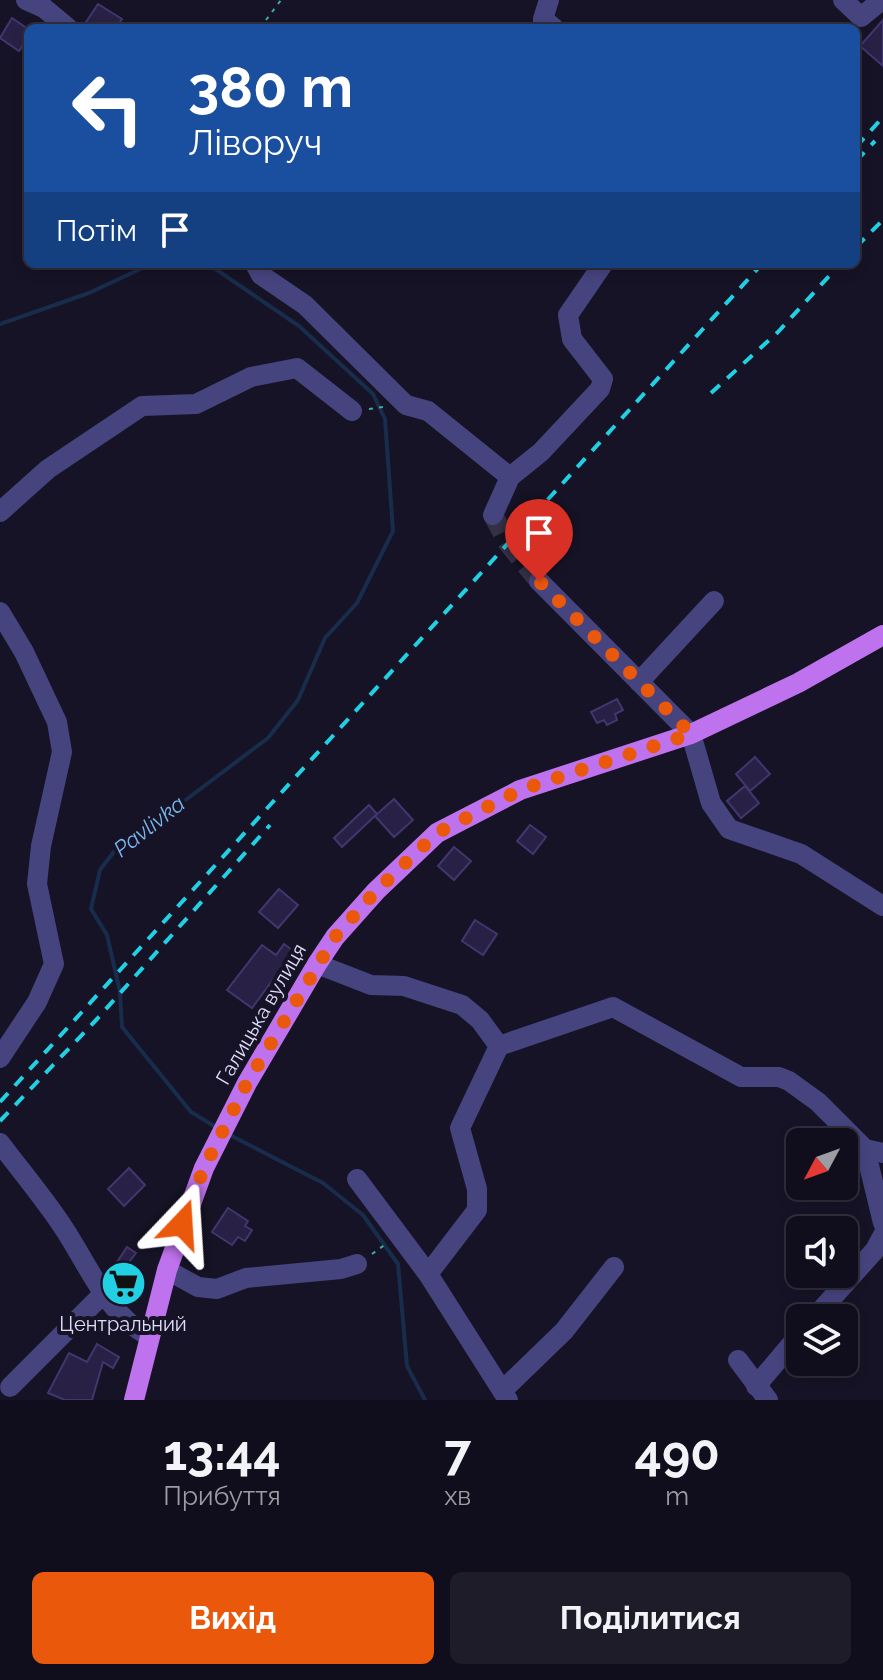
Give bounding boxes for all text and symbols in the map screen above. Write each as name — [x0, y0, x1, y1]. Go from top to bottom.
text: 380 m — [188, 54, 353, 120]
icon: left — [56, 56, 160, 160]
text: Ліворуч — [188, 121, 322, 163]
icon: arrive — [153, 208, 197, 252]
text: Потім — [56, 213, 137, 248]
pin — [505, 499, 573, 581]
icon: arrive — [517, 511, 561, 555]
water label: Pavlivka — [108, 790, 190, 862]
street label: Галицька вулиця — [211, 939, 311, 1089]
north arrow — [786, 1128, 858, 1200]
map controls — [786, 1128, 858, 1376]
position arrow — [140, 1182, 224, 1266]
button: sound — [786, 1216, 858, 1288]
supermarket icon: Центральний — [99, 1260, 147, 1308]
button: layers — [786, 1304, 858, 1376]
place label: Центральний — [59, 1312, 187, 1336]
text: 13:44 — [163, 1425, 281, 1481]
text: 7 — [444, 1425, 471, 1481]
text: 490 — [635, 1425, 720, 1481]
text: Прибуття — [163, 1481, 281, 1511]
text: хв — [444, 1481, 471, 1511]
text: m — [665, 1481, 689, 1511]
button: Вихід — [32, 1572, 434, 1664]
button: Поділитися — [450, 1572, 851, 1664]

